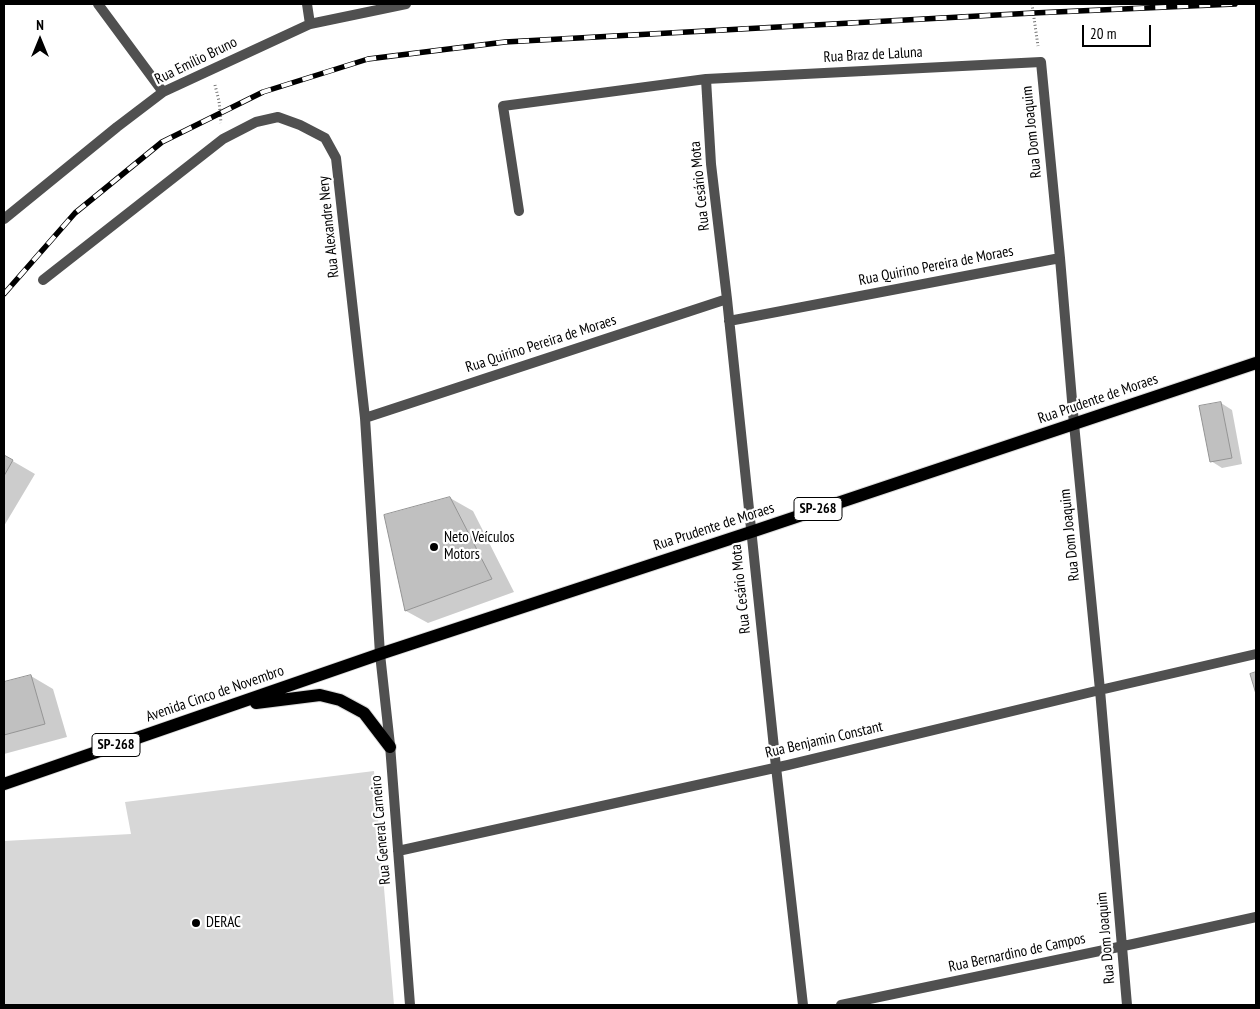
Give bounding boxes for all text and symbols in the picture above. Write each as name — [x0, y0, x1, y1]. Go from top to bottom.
north arrow — [15, 15, 65, 65]
scale bar — [1085, 15, 1154, 47]
text: N — [36, 16, 44, 34]
text: 20 m — [1090, 24, 1116, 43]
street label: Rua Emílio Bruno — [152, 33, 240, 89]
street label: Rua Braz de Laluna — [823, 43, 923, 67]
street label: Rua Dom Joaquim — [1018, 85, 1046, 179]
street label: Rua Cesário Mota — [686, 140, 714, 232]
street label: Rua Alexandre Nery — [315, 175, 343, 279]
street label: Rua Quirino Pereira de Moraes — [857, 242, 1015, 290]
street label: Rua Quirino Pereira de Moraes — [463, 311, 619, 377]
street label: Rua Prudente de Moraes — [1036, 370, 1160, 428]
street label: Rua Dom Joaquim — [1056, 488, 1084, 582]
road number: SP-268 — [794, 498, 842, 520]
street label: Rua Prudente de Moraes — [651, 499, 777, 555]
place label: Neto Veículos Motors — [444, 529, 514, 564]
marker: Neto Veículos Motors — [428, 541, 440, 553]
street label: Rua Cesário Mota — [727, 543, 755, 635]
street label: Avenida Cinco de Novembro — [144, 662, 286, 726]
street label: Rua Benjamin Constant — [763, 718, 885, 762]
road number: SP-268 — [92, 734, 140, 756]
street label: Rua General Carneiro — [367, 775, 395, 885]
street label: Rua Dom Joaquim — [1093, 891, 1119, 985]
place label: DERAC — [206, 914, 241, 932]
marker: DERAC — [190, 917, 202, 929]
street label: Rua Bernardino de Campos — [947, 930, 1087, 976]

